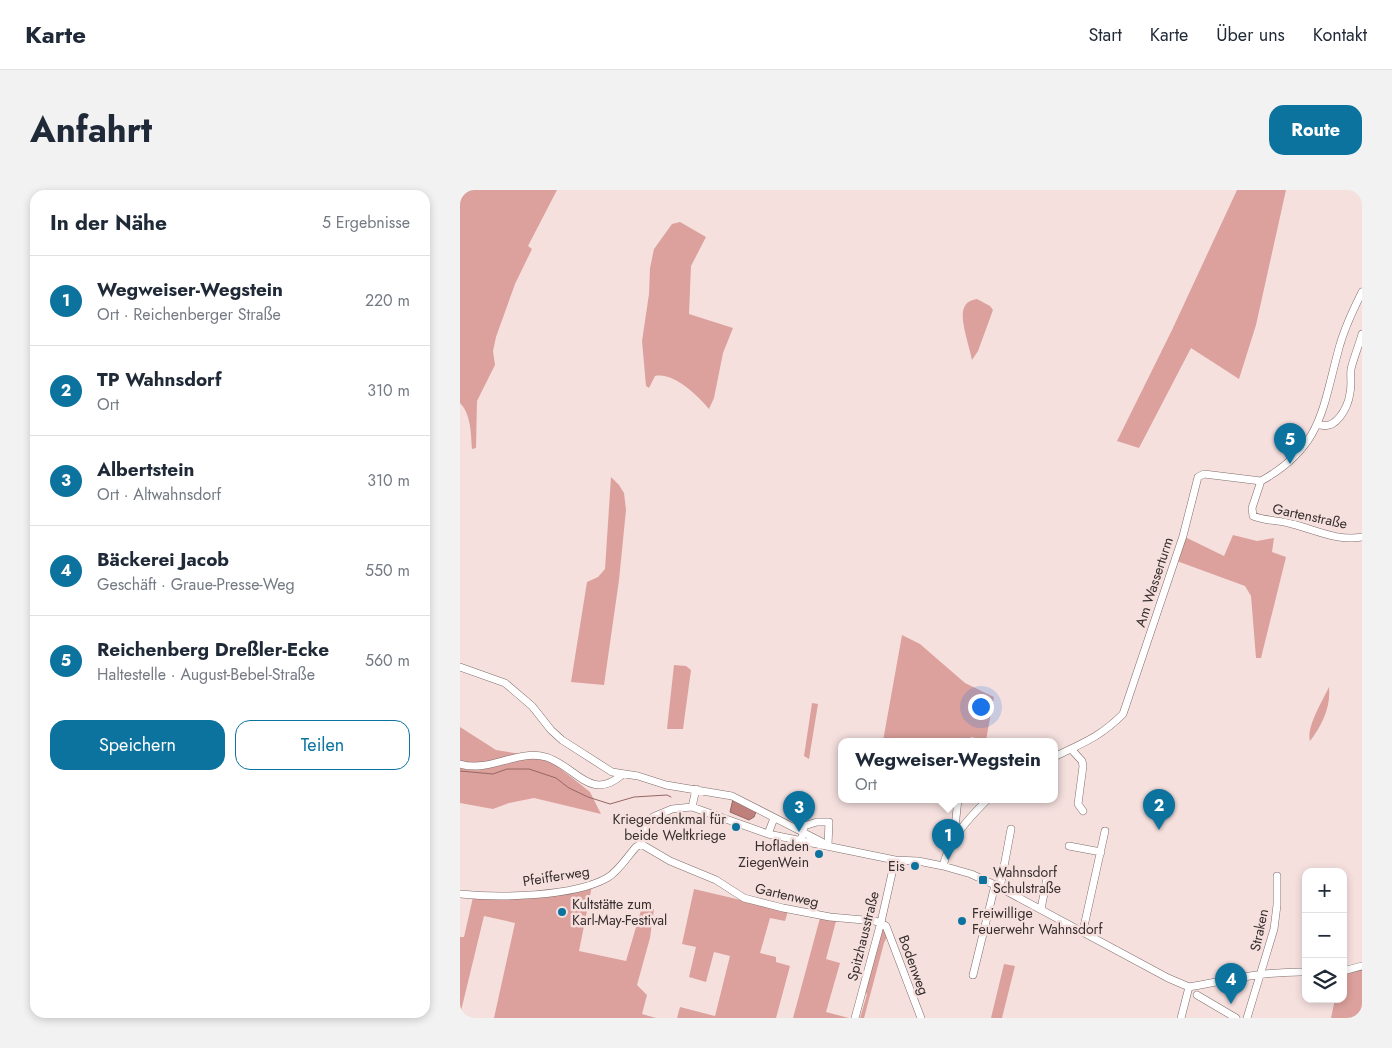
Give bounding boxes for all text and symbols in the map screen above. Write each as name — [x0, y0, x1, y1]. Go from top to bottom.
text: Karte — [25, 17, 86, 52]
text: Start — [1088, 22, 1122, 48]
text: Karte — [1150, 22, 1188, 48]
text: Über uns — [1216, 22, 1285, 48]
text: Kontakt — [1313, 22, 1367, 48]
text: Anfahrt — [30, 105, 152, 155]
button: Route — [1269, 105, 1362, 155]
text: In der Nähe — [50, 208, 167, 238]
text: 5 Ergebnisse — [322, 211, 410, 234]
text: Wegweiser-Wegstein — [97, 276, 283, 303]
text: 1 — [62, 289, 70, 312]
text: 220 m — [365, 289, 410, 312]
text: Ort · Reichenberger Straße — [97, 303, 281, 326]
text: TP Wahnsdorf — [97, 366, 221, 393]
text: 2 — [61, 379, 71, 402]
text: 310 m — [367, 379, 410, 402]
text: Ort — [97, 393, 119, 416]
pin: 5 — [1274, 423, 1306, 464]
text: Albertstein — [97, 456, 194, 483]
text: 3 — [61, 469, 71, 492]
text: 310 m — [367, 469, 410, 492]
text: Ort · Altwahnsdorf — [97, 483, 221, 506]
street label: Gartenstraße — [1271, 498, 1349, 534]
street label: Am Wasserturm — [1130, 535, 1178, 629]
text: Bäckerei Jacob — [97, 546, 229, 573]
text: 4 — [60, 559, 72, 582]
text: 550 m — [365, 559, 410, 582]
text: Geschäft · Graue-Presse-Weg — [97, 573, 295, 596]
text: Reichenberg Dreßler-Ecke — [97, 636, 329, 663]
text: 5 — [61, 649, 71, 672]
text: 560 m — [365, 649, 410, 672]
text: Haltestelle · August-Bebel-Straße — [97, 663, 315, 686]
your location — [968, 694, 994, 720]
button: Speichern — [50, 720, 225, 770]
button: Teilen — [235, 720, 410, 770]
popup — [838, 738, 1058, 803]
text: Wegweiser-Wegstein — [855, 746, 1041, 773]
text: Ort — [855, 773, 877, 796]
pin: 2 — [1143, 789, 1175, 830]
pin: 3 — [783, 791, 815, 832]
place label: Kriegerdenkmal für beide Weltkriege — [613, 809, 726, 845]
pin: 1 — [932, 819, 964, 860]
marker: Kriegerdenkmal für beide Weltkriege — [730, 821, 742, 833]
place label: Hofladen ZiegenWein — [738, 836, 809, 872]
marker: Hofladen ZiegenWein — [813, 848, 825, 860]
place label: Eis — [888, 856, 905, 876]
marker: Eis — [909, 860, 921, 872]
street label: Pfeifferweg — [521, 861, 591, 891]
place label: Wahnsdorf Schulstraße — [993, 862, 1061, 898]
map controls — [1302, 868, 1347, 1003]
button: + — [1302, 868, 1347, 913]
marker: Wahnsdorf Schulstraße — [977, 874, 989, 886]
street label: Gartenweg — [753, 878, 821, 912]
street label: Spitzhausstraße — [842, 889, 884, 983]
place label: Kultstätte zum Karl-May-Festival — [572, 894, 667, 930]
place label: Freiwillige Feuerwehr Wahnsdorf — [972, 903, 1103, 939]
marker: Kultstätte zum Karl-May-Festival — [556, 906, 568, 918]
street label: Straken — [1245, 907, 1273, 953]
button: − — [1302, 913, 1347, 958]
marker: Freiwillige Feuerwehr Wahnsdorf — [956, 915, 968, 927]
street label: Bodenweg — [894, 932, 934, 998]
button: layers — [1302, 958, 1347, 1003]
pin: 4 — [1215, 963, 1247, 1004]

